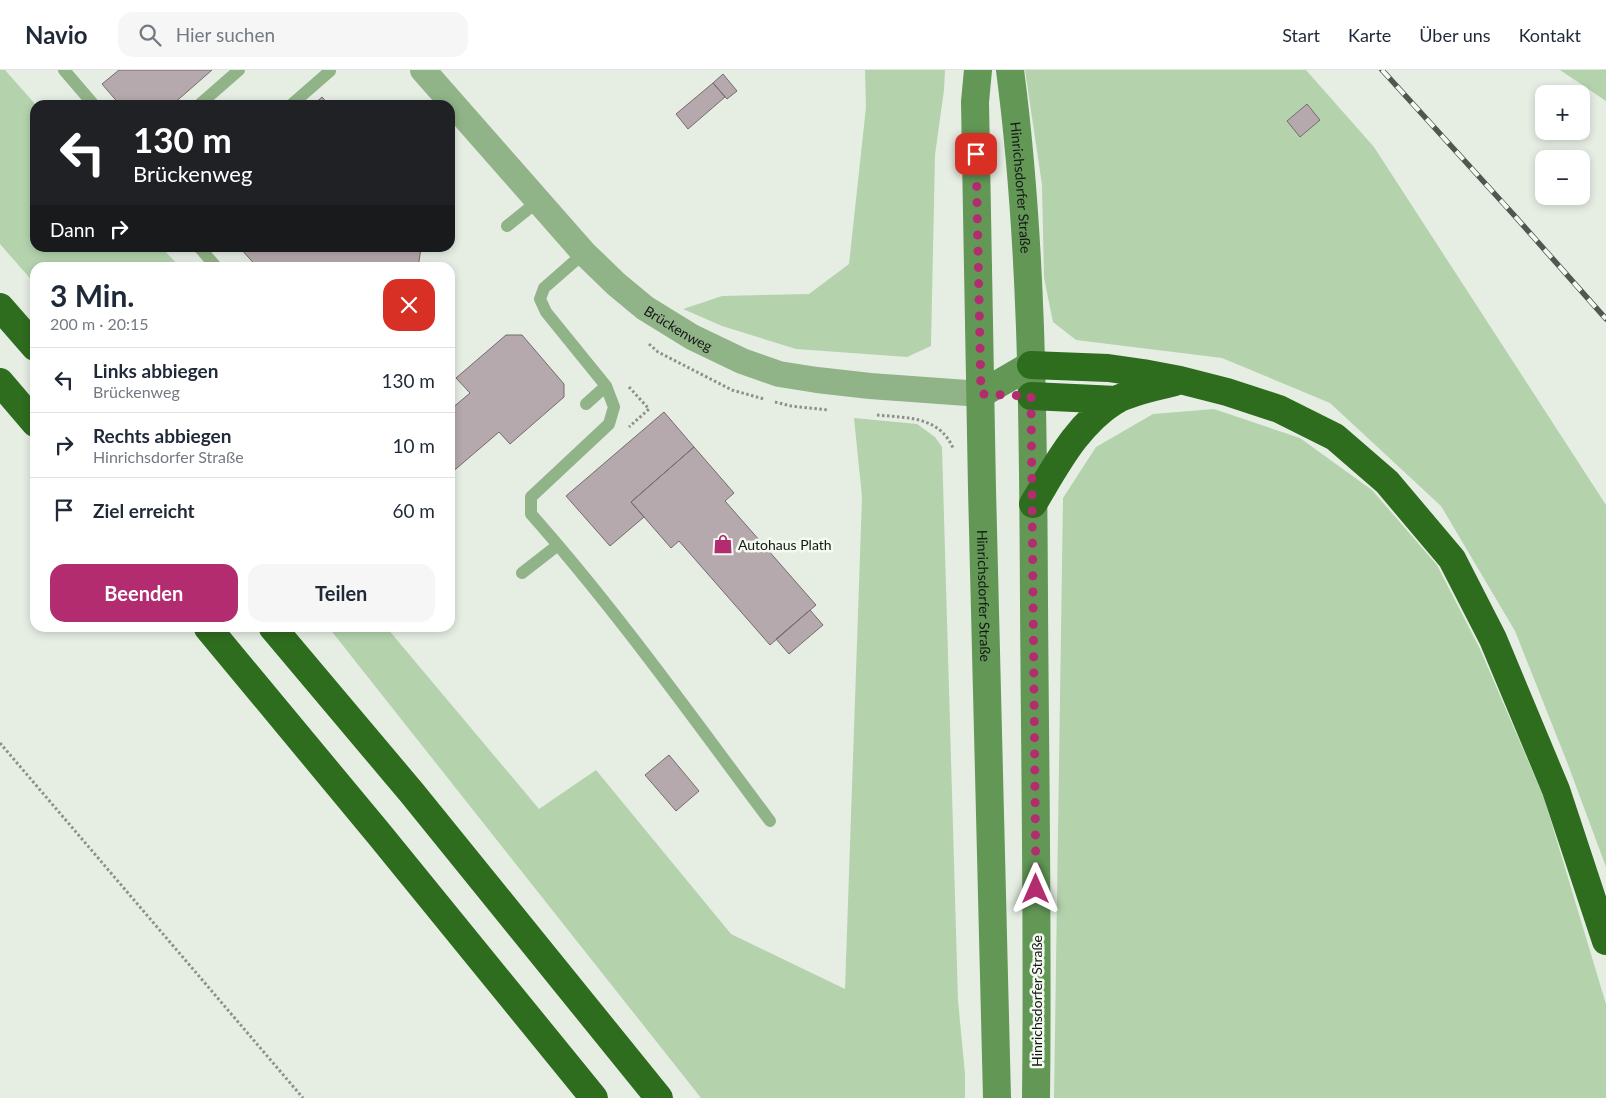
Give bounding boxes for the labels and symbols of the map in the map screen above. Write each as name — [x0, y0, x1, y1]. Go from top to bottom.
street label: Hinrichsdorfer Straße — [1008, 121, 1035, 254]
pin — [955, 133, 997, 175]
street label: Brückenweg — [641, 301, 715, 354]
street label: Hinrichsdorfer Straße — [975, 530, 995, 662]
shop icon: Autohaus Plath — [712, 533, 734, 555]
place label: Autohaus Plath — [738, 536, 832, 553]
position arrow — [1009, 862, 1061, 914]
street label: Hinrichsdorfer Straße — [1028, 935, 1045, 1067]

